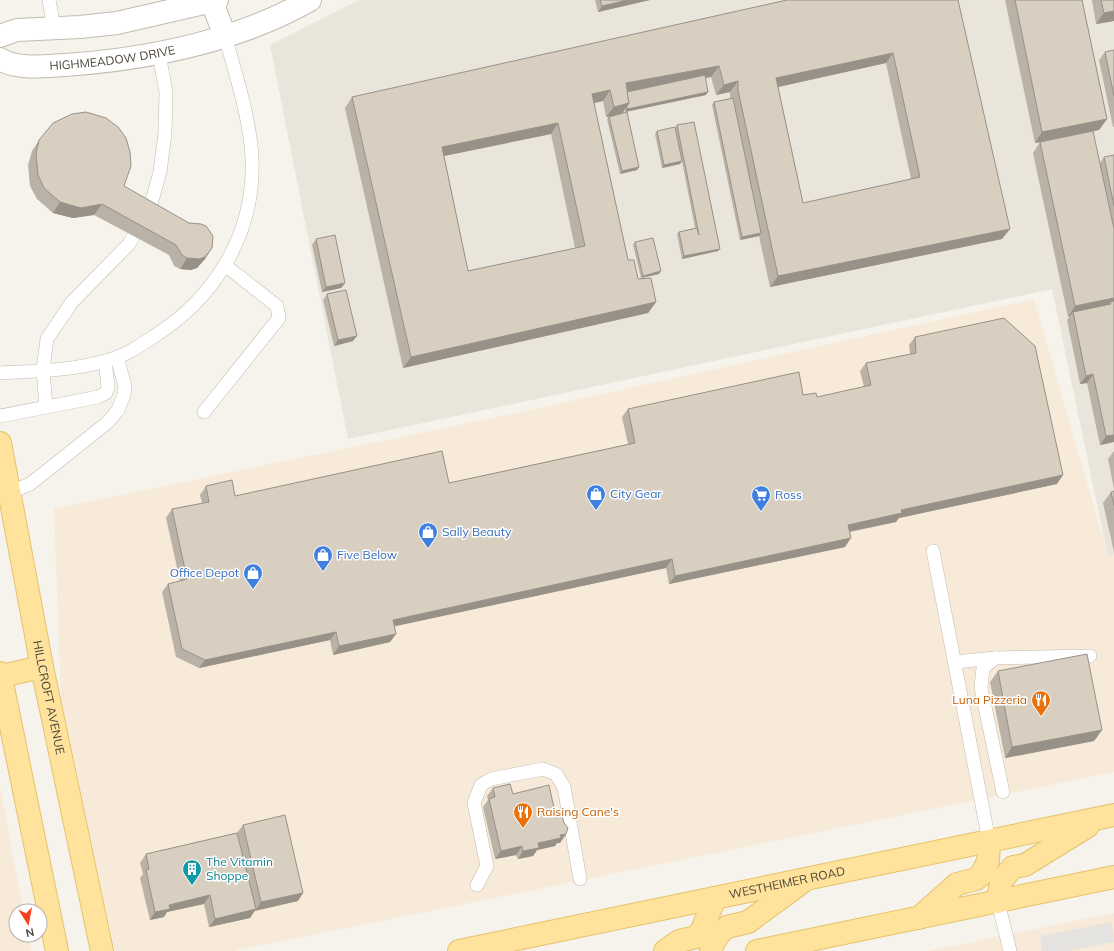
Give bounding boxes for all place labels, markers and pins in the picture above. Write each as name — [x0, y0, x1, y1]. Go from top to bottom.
shop icon: City Gear — [585, 483, 607, 511]
supermarket icon: Ross — [750, 484, 772, 512]
place label: City Gear — [610, 486, 662, 501]
place label: Ross — [775, 487, 802, 502]
shop icon: Sally Beauty — [417, 521, 439, 549]
place label: Sally Beauty — [442, 524, 512, 539]
shop icon: Five Below — [312, 544, 334, 572]
place label: Five Below — [337, 547, 398, 562]
shop icon: Office Depot — [242, 562, 264, 590]
place label: Office Depot — [170, 565, 239, 580]
restaurant icon: Luna Pizzeria — [1030, 689, 1052, 717]
place label: Luna Pizzeria — [952, 692, 1027, 707]
restaurant icon: Raising Cane's — [512, 801, 534, 829]
place label: Raising Cane's — [537, 804, 619, 819]
place label: The Vitamin Shoppe — [206, 854, 273, 883]
building icon: The Vitamin Shoppe — [181, 858, 203, 886]

